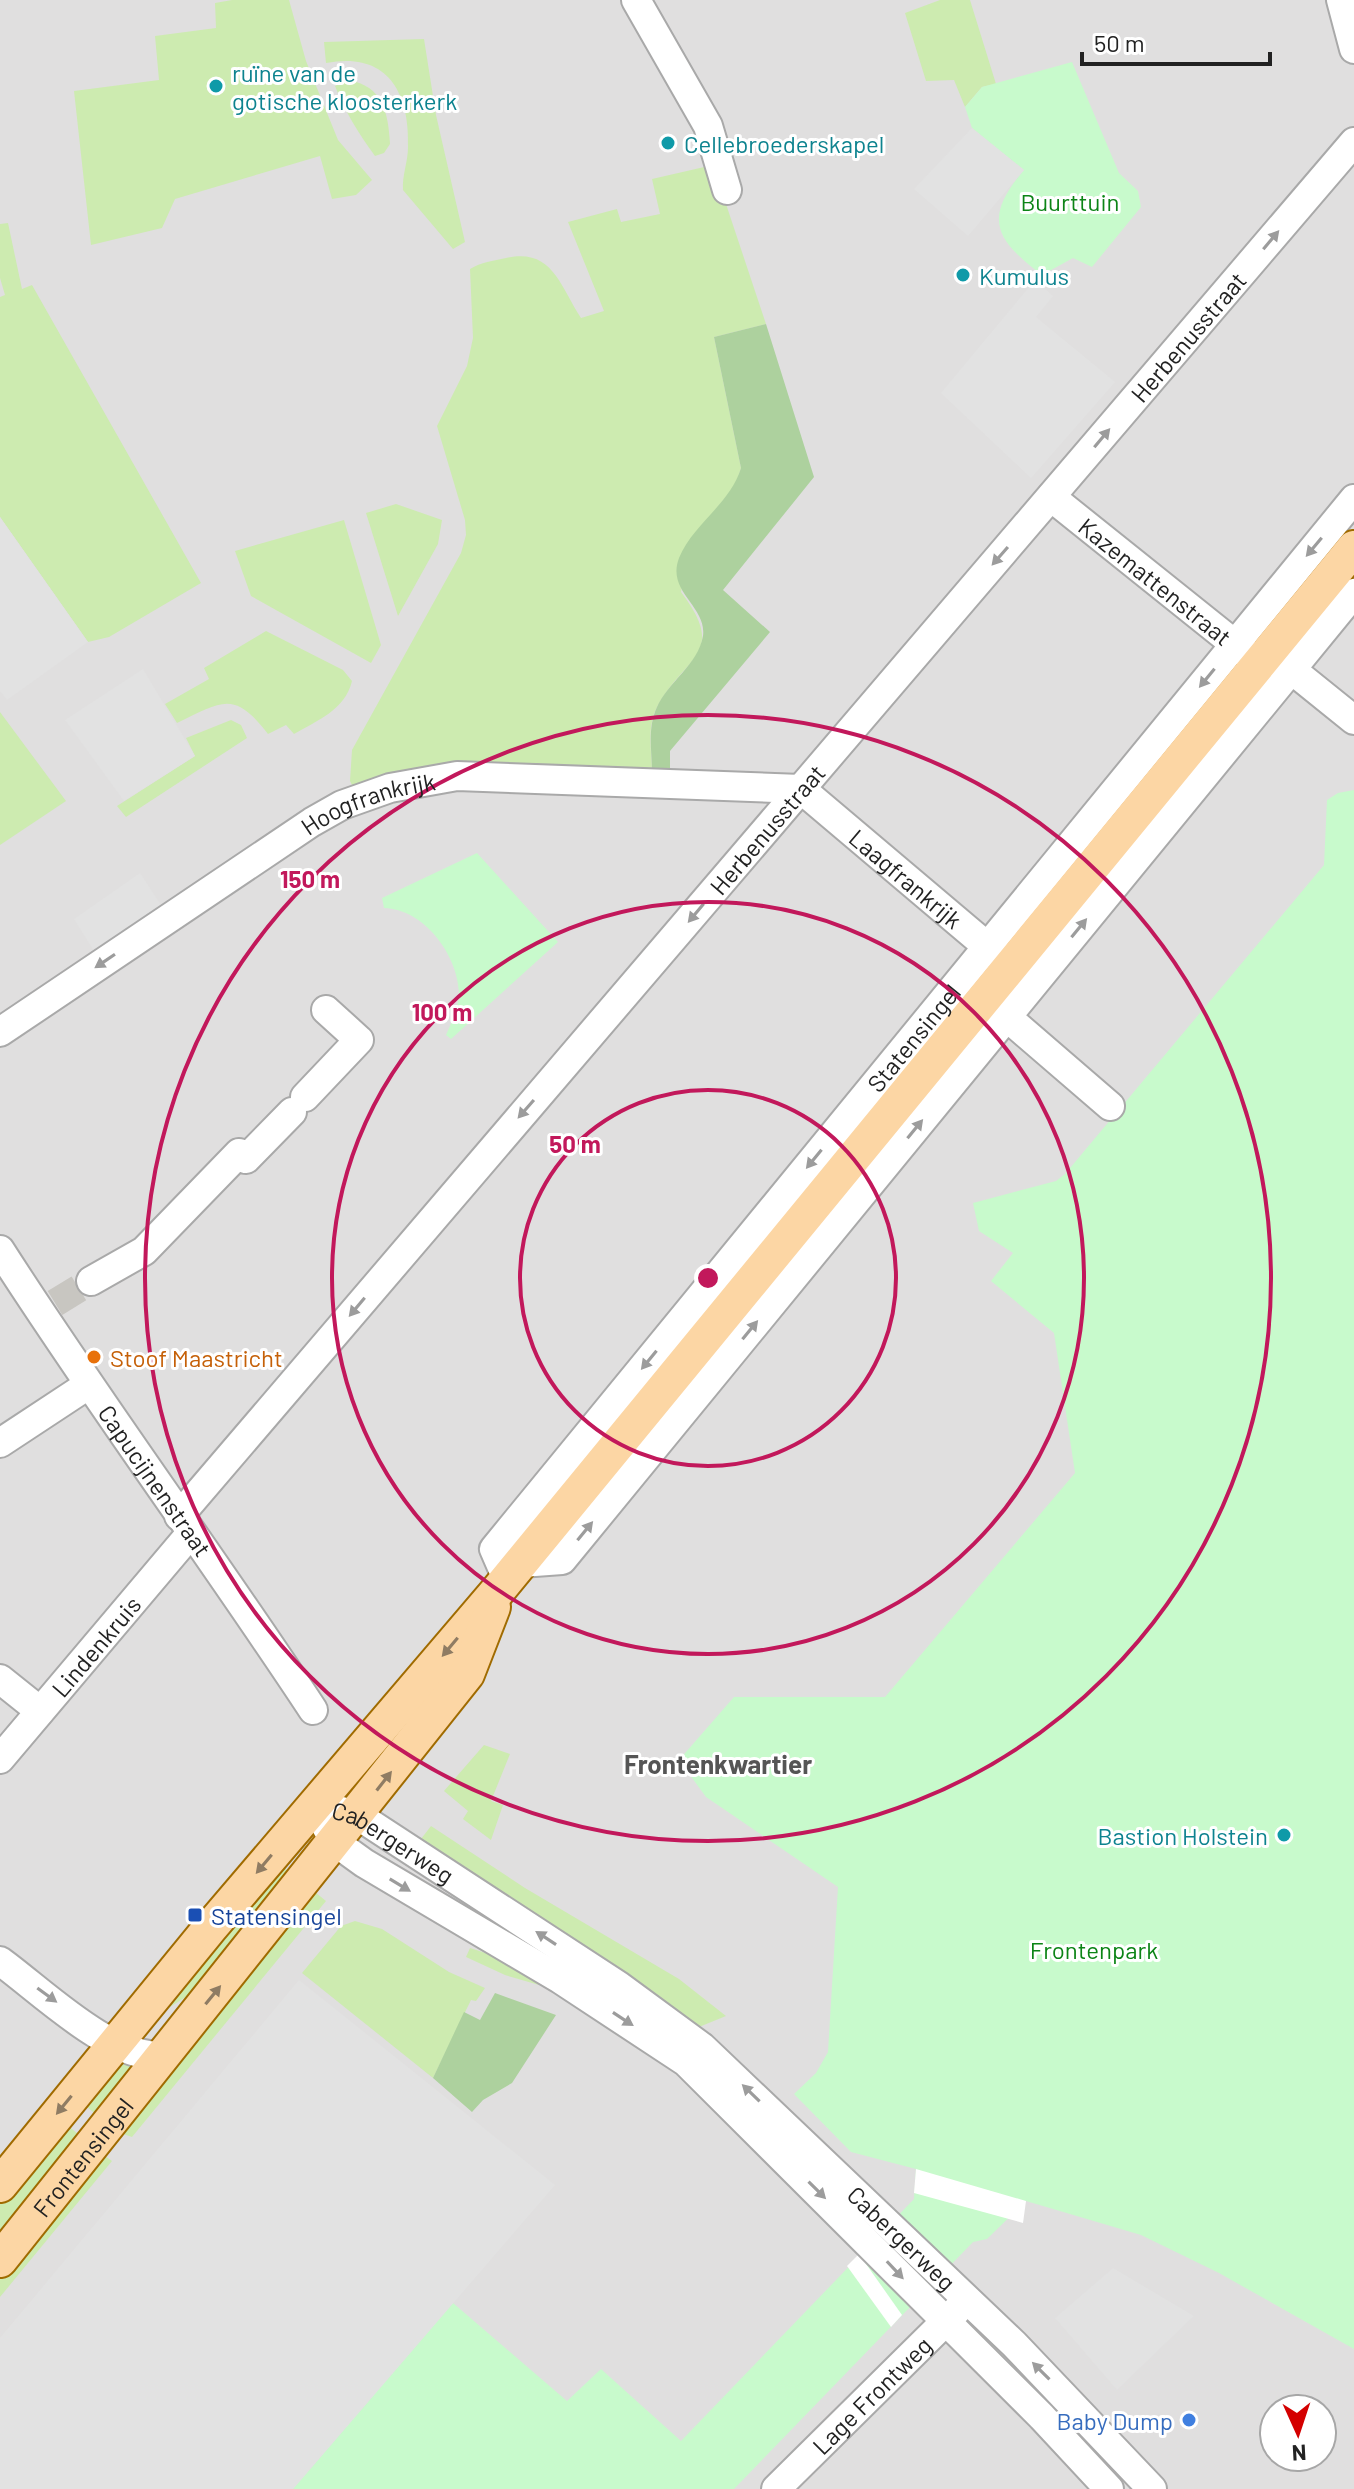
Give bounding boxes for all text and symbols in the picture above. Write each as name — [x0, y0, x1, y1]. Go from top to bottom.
scale bar — [1082, 16, 1270, 66]
text: 50 m — [1094, 28, 1145, 57]
place label: ruïne van de gotische kloosterkerk — [232, 58, 457, 115]
marker: ruïne van de gotische kloosterkerk — [207, 77, 225, 95]
place label: Cellebroederskapel — [684, 129, 884, 158]
marker: Cellebroederskapel — [659, 134, 677, 152]
park label: Buurttuin — [1021, 187, 1119, 216]
one-way arrow — [1261, 231, 1279, 250]
place label: Kumulus — [979, 261, 1069, 290]
street label: Herbenusstraat — [1124, 265, 1251, 408]
marker: Kumulus — [954, 266, 972, 284]
one-way arrow — [1093, 429, 1110, 449]
street label: Kazemattenstraat — [1073, 511, 1238, 651]
one-way arrow — [1306, 537, 1323, 557]
one-way arrow — [992, 546, 1009, 566]
one-way arrow — [1199, 668, 1216, 688]
street label: Herbenusstraat — [703, 758, 830, 900]
street label: Hoogfrankrijk — [295, 766, 437, 840]
street label: Laagfrankrijk — [844, 822, 969, 934]
text: 150 m — [280, 864, 340, 893]
one-way arrow — [688, 902, 705, 922]
one-way arrow — [1071, 918, 1087, 938]
one-way arrow — [95, 954, 116, 969]
street label: Statensingel — [860, 978, 966, 1097]
text: 100 m — [412, 997, 472, 1026]
one-way arrow — [518, 1099, 535, 1119]
one-way arrow — [906, 1119, 922, 1139]
text: 50 m — [549, 1129, 601, 1158]
one-way arrow — [806, 1149, 823, 1169]
centre of rings — [694, 1264, 722, 1292]
one-way arrow — [349, 1297, 366, 1317]
one-way arrow — [741, 1320, 758, 1340]
place label: Stoof Maastricht — [110, 1343, 283, 1372]
marker: Stoof Maastricht — [85, 1348, 103, 1366]
one-way arrow — [641, 1350, 658, 1370]
street label: Capucijnenstraat — [93, 1399, 218, 1562]
one-way arrow — [576, 1522, 593, 1542]
street label: Lindenkruis — [45, 1590, 146, 1702]
one-way arrow — [442, 1637, 459, 1657]
district label: Frontenkwartier — [624, 1748, 812, 1779]
one-way arrow — [375, 1771, 391, 1791]
street label: Cabergerweg — [329, 1795, 460, 1889]
place label: Bastion Holstein — [1098, 1821, 1268, 1850]
marker: Bastion Holstein — [1275, 1826, 1293, 1844]
one-way arrow — [256, 1854, 273, 1874]
one-way arrow — [389, 1877, 411, 1891]
place label: Statensingel — [211, 1901, 342, 1930]
marker: Statensingel — [186, 1906, 204, 1924]
one-way arrow — [536, 1931, 557, 1946]
park label: Frontenpark — [1030, 1935, 1158, 1964]
one-way arrow — [205, 1985, 221, 2005]
one-way arrow — [36, 1987, 57, 2002]
one-way arrow — [612, 2011, 634, 2025]
one-way arrow — [742, 2084, 761, 2103]
street label: Frontensingel — [26, 2091, 138, 2222]
one-way arrow — [56, 2095, 72, 2115]
street label: Cabergerweg — [842, 2179, 962, 2296]
one-way arrow — [807, 2180, 826, 2199]
one-way arrow — [885, 2261, 903, 2280]
street label: Lage Frontweg — [806, 2330, 937, 2460]
one-way arrow — [1032, 2362, 1051, 2381]
north arrow — [1258, 2393, 1338, 2473]
place label: Baby Dump — [1057, 2406, 1173, 2435]
marker: Baby Dump — [1180, 2411, 1198, 2429]
text: N — [1291, 2441, 1307, 2467]

